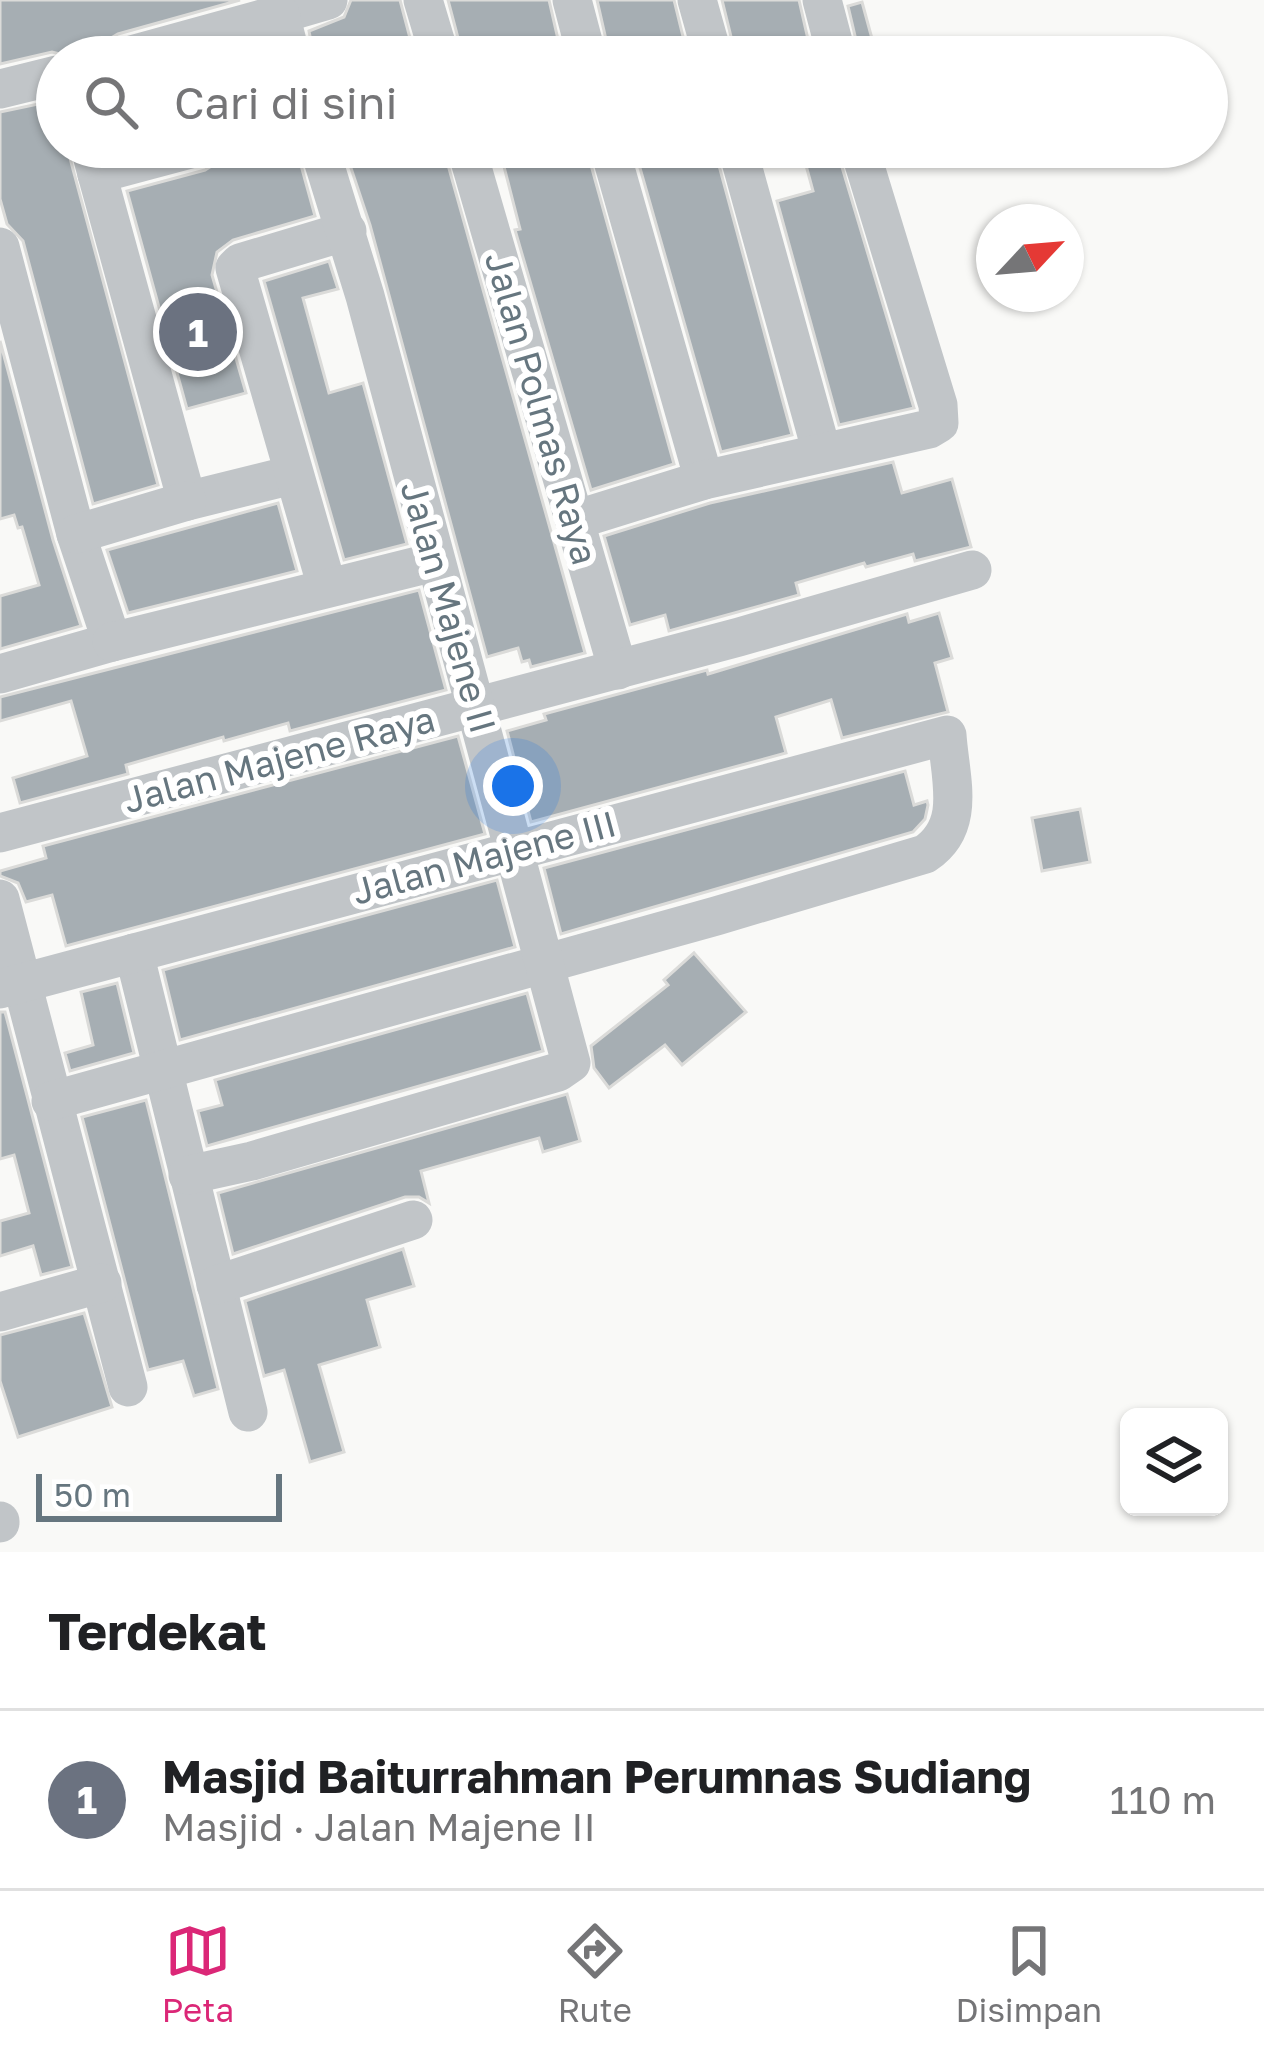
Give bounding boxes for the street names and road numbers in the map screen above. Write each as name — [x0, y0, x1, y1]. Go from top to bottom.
street label: Jalan Polmas Raya — [477, 247, 607, 569]
street label: Jalan Majene II — [393, 476, 505, 738]
street label: Jalan Majene Raya — [119, 697, 439, 821]
street label: Jalan Majene III — [348, 801, 620, 913]

